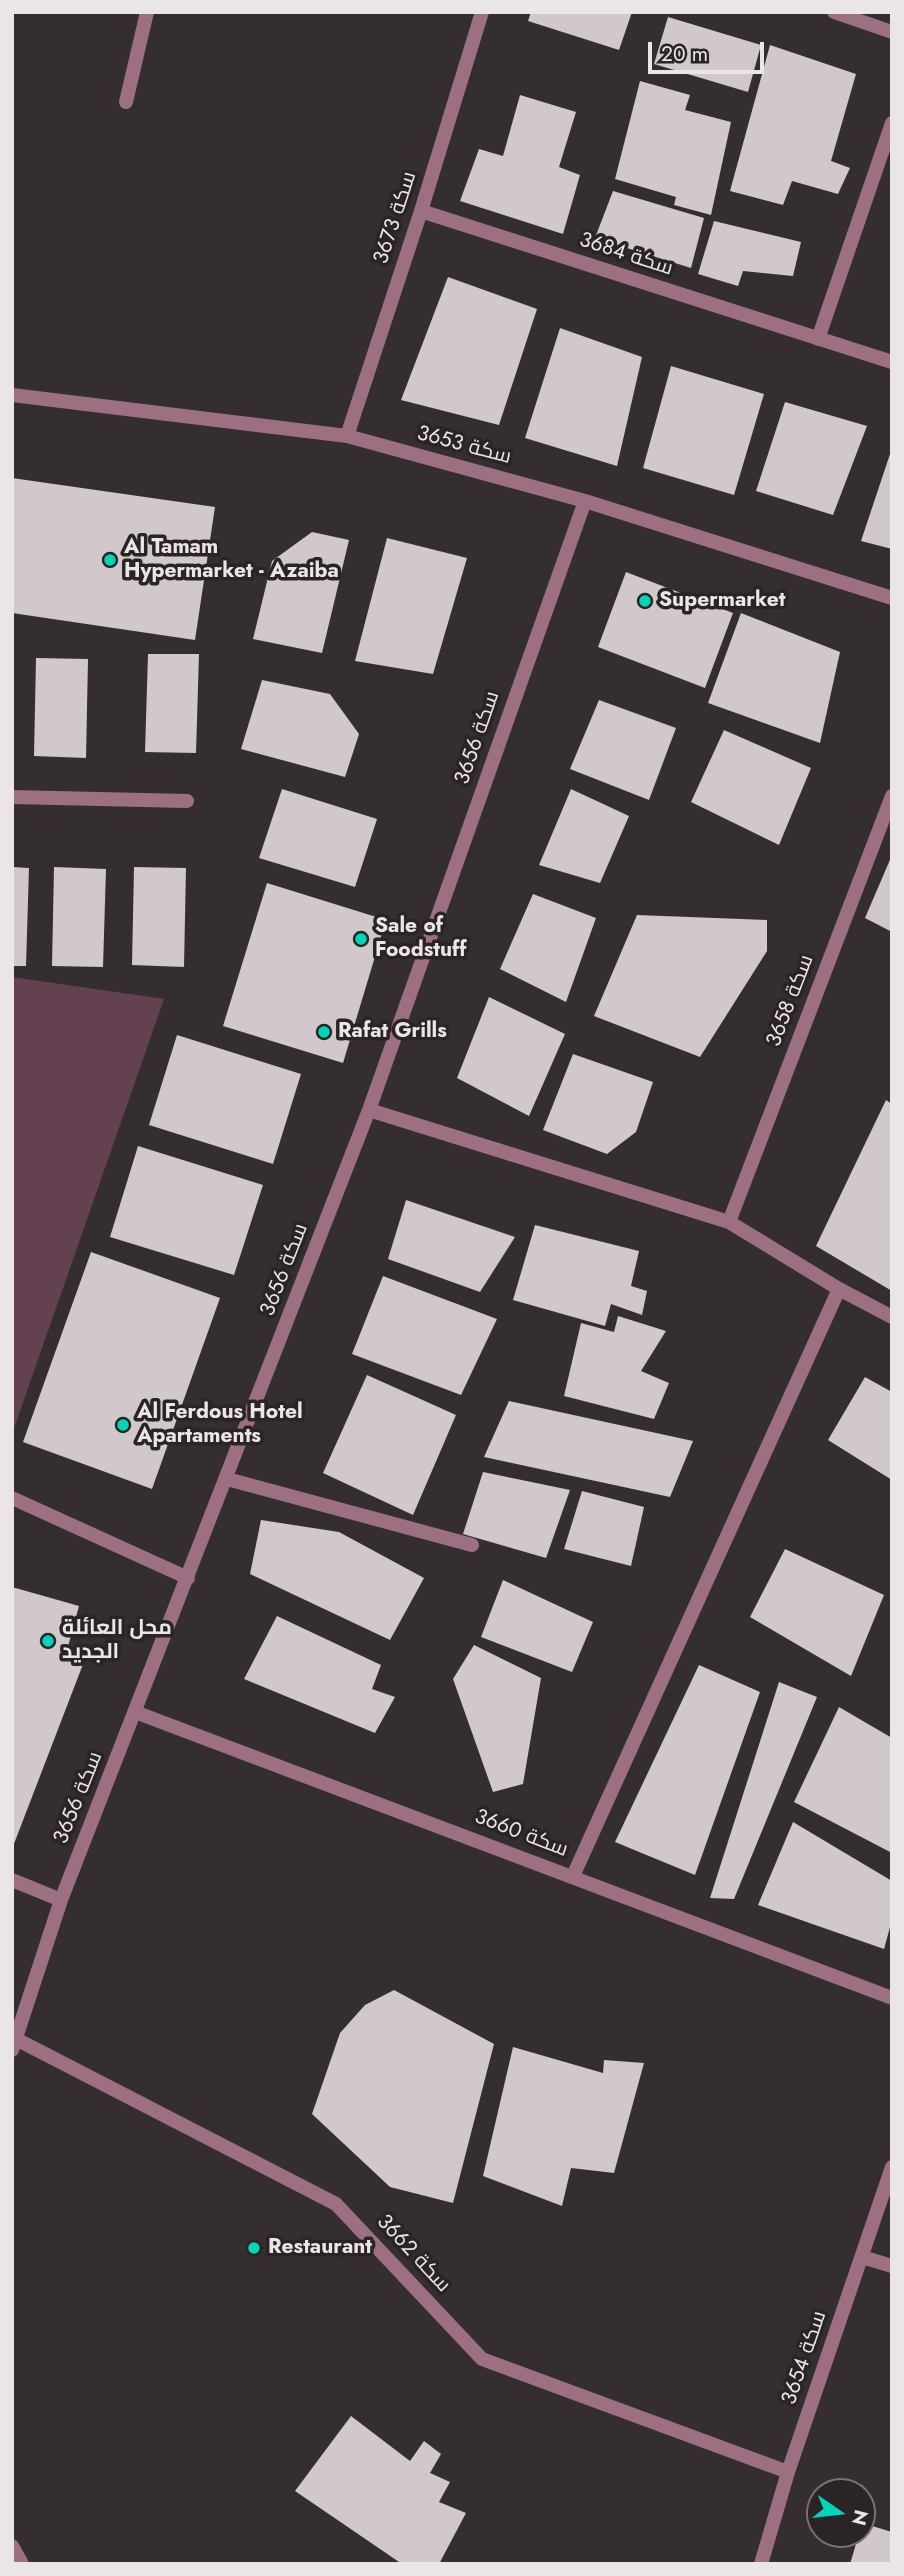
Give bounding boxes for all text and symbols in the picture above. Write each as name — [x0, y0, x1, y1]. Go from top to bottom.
scale bar — [652, 28, 768, 72]
text: 20 m — [661, 39, 708, 69]
street label: سكة 3673 — [369, 169, 423, 267]
street label: سكة 3684 — [576, 228, 676, 282]
street label: سكة 3653 — [414, 421, 514, 471]
place label: Al Tamam Hypermarket - Azaiba — [124, 535, 339, 585]
marker: Al Tamam Hypermarket - Azaiba — [102, 552, 118, 568]
place label: Supermarket — [659, 588, 786, 614]
marker: Supermarket — [637, 593, 653, 609]
street label: سكة 3656 — [450, 688, 506, 788]
place label: Sale of Foodstuff — [375, 914, 466, 964]
marker: Sale of Foodstuff — [353, 931, 369, 947]
street label: سكة 3658 — [762, 951, 820, 1051]
place label: Rafat Grills — [338, 1019, 447, 1045]
marker: Rafat Grills — [316, 1024, 332, 1040]
street label: سكة 3656 — [256, 1220, 314, 1320]
place label: Al Ferdous Hotel Apartaments — [137, 1400, 303, 1450]
marker: Al Ferdous Hotel Apartaments — [115, 1417, 131, 1433]
place label: محل العائلة الجديد — [62, 1616, 172, 1666]
marker: محل العائلة الجديد — [40, 1633, 56, 1649]
street label: سكة 3656 — [49, 1748, 109, 1848]
street label: سكة 3660 — [471, 1805, 571, 1863]
street label: سكة 3662 — [371, 2210, 455, 2298]
place label: Restaurant — [268, 2235, 372, 2261]
marker: Restaurant — [246, 2240, 262, 2256]
street label: سكة 3654 — [777, 2308, 833, 2408]
north arrow — [806, 2478, 876, 2548]
text: N — [845, 2507, 875, 2528]

